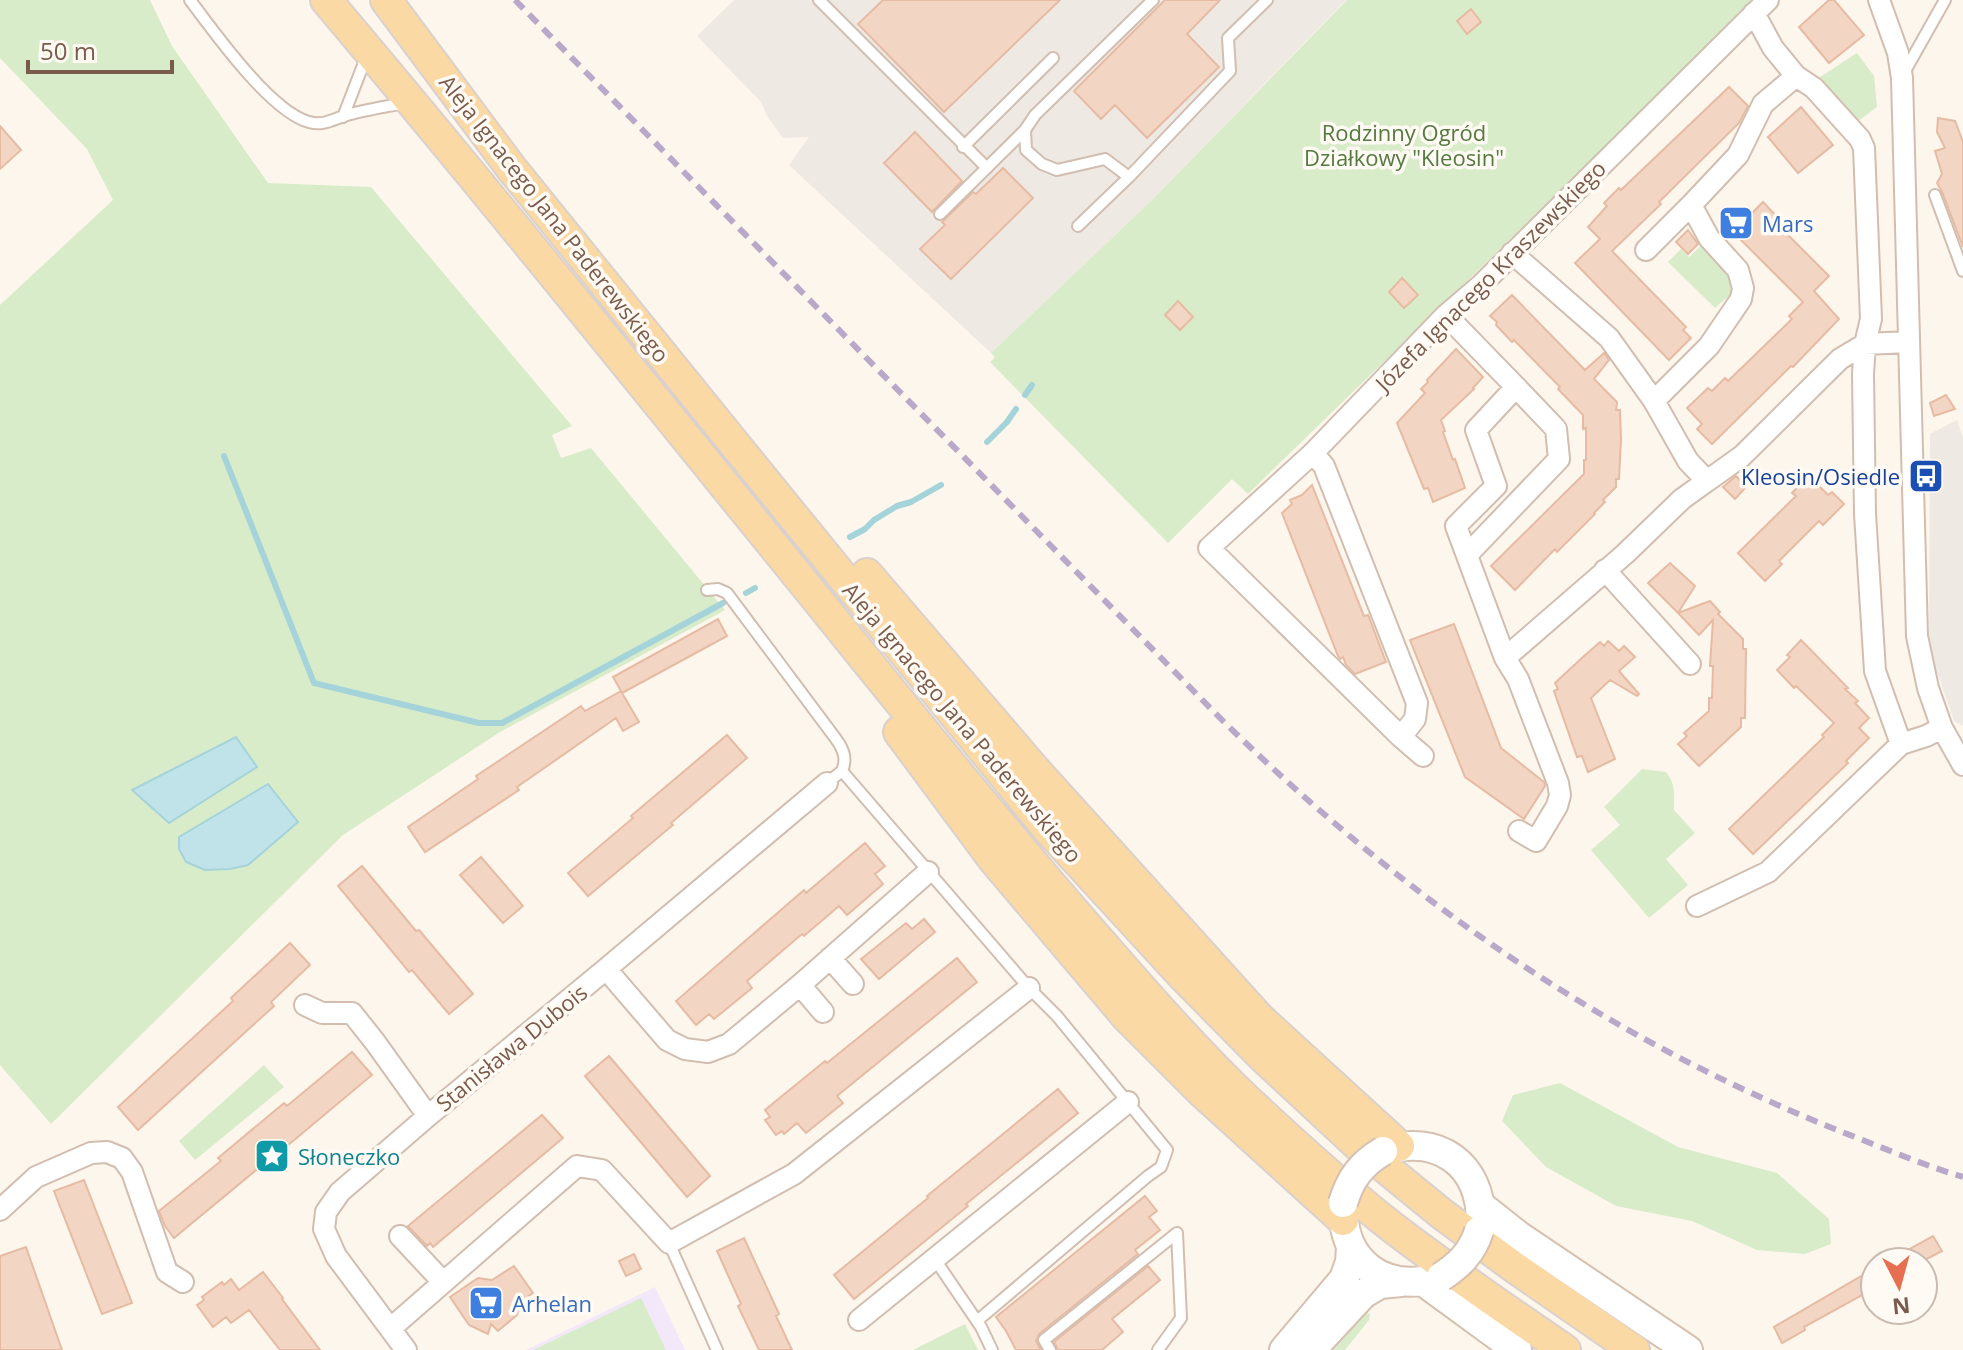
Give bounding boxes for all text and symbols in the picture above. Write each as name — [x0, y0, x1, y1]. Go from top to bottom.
scale bar — [28, 24, 172, 74]
text: 50 m — [40, 34, 96, 67]
street label: Aleja Ignacego Jana Paderewskiego — [433, 68, 677, 368]
park label: Rodzinny Ogród Działkowy "Kleosin" — [1304, 117, 1504, 172]
street label: Józefa Ignacego Kraszewskiego — [1367, 153, 1612, 398]
supermarket icon: Mars — [1717, 204, 1755, 242]
place label: Mars — [1762, 208, 1814, 238]
bus stop icon: Kleosin/Osiedle — [1907, 457, 1945, 495]
place label: Kleosin/Osiedle — [1741, 461, 1900, 491]
street label: Aleja Ignacego Jana Paderewskiego — [837, 576, 1089, 868]
street label: Stanisława Dubois — [429, 977, 593, 1117]
place icon: Słoneczko — [253, 1137, 291, 1175]
place label: Słoneczko — [298, 1141, 400, 1171]
north arrow — [1859, 1246, 1939, 1326]
supermarket icon: Arhelan — [467, 1284, 505, 1322]
place label: Arhelan — [512, 1288, 592, 1318]
text: N — [1891, 1291, 1912, 1323]

